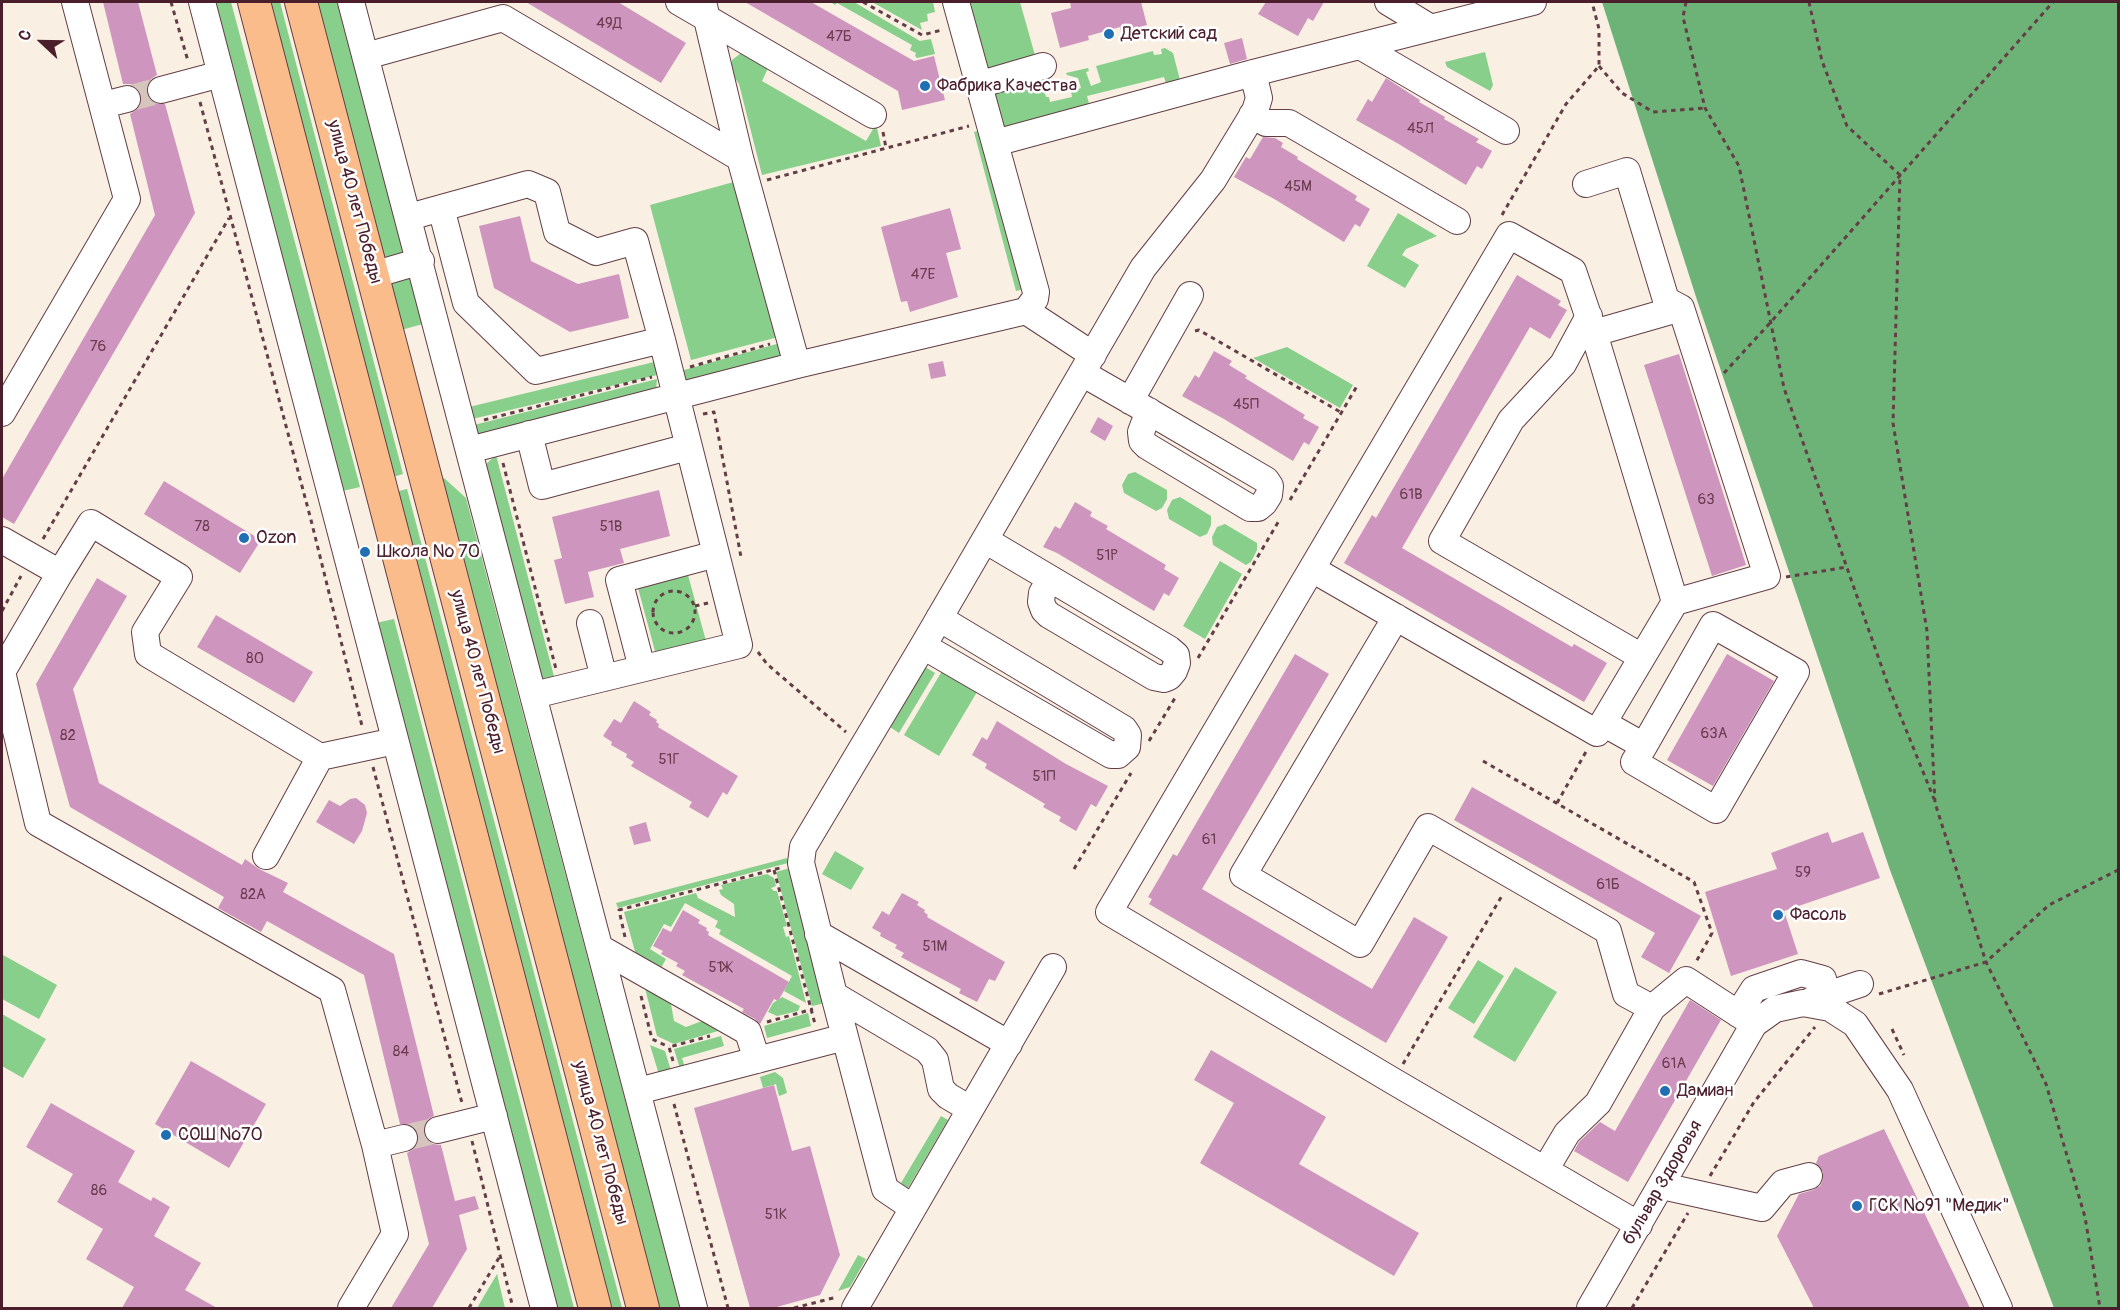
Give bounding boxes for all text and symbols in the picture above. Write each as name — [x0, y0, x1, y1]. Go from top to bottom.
north arrow — [12, 12, 72, 72]
house number: 49Д — [596, 15, 622, 33]
place label: Детский сад — [1121, 23, 1217, 45]
text: С — [14, 27, 36, 44]
marker: Детский сад — [1102, 27, 1116, 41]
house number: 47Б — [826, 28, 852, 46]
place label: Фабрика Качества — [937, 75, 1077, 97]
marker: Фабрика Качества — [918, 79, 932, 93]
street label: улица 40 лет Победы — [322, 118, 386, 286]
house number: 45Л — [1407, 120, 1433, 138]
house number: 45М — [1284, 178, 1312, 196]
house number: 47Е — [911, 266, 935, 284]
house number: 76 — [90, 338, 106, 356]
house number: 45П — [1233, 396, 1259, 414]
house number: 61В — [1399, 486, 1423, 504]
house number: 63 — [1697, 491, 1715, 509]
house number: 78 — [194, 518, 210, 536]
house number: 51В — [600, 518, 622, 536]
place label: Ozon — [256, 527, 296, 549]
marker: Ozon — [237, 531, 251, 545]
place label: Школа № 70 — [377, 541, 480, 563]
marker: Школа № 70 — [358, 545, 372, 559]
house number: 51Р — [1096, 547, 1118, 565]
street label: улица 40 лет Победы — [445, 588, 509, 756]
house number: 80 — [246, 650, 264, 668]
house number: 63А — [1701, 725, 1727, 743]
house number: 82 — [60, 727, 76, 745]
house number: 51Г — [658, 751, 680, 769]
house number: 51П — [1033, 768, 1055, 786]
house number: 61 — [1202, 831, 1216, 849]
house number: 59 — [1795, 864, 1811, 882]
house number: 61Б — [1596, 876, 1620, 894]
house number: 82А — [240, 886, 266, 904]
place label: Фасоль — [1790, 904, 1847, 926]
marker: Фасоль — [1771, 908, 1785, 922]
house number: 51М — [923, 938, 947, 956]
house number: 51Ж — [709, 959, 731, 977]
house number: 84 — [393, 1043, 409, 1061]
house number: 61А — [1662, 1055, 1686, 1073]
street label: улица 40 лет Победы — [568, 1059, 632, 1227]
place label: Дамиан — [1677, 1080, 1733, 1102]
marker: Дамиан — [1658, 1084, 1672, 1098]
street label: бульвар Здоровья — [1619, 1117, 1707, 1249]
place label: СОШ №70 — [178, 1124, 263, 1146]
marker: СОШ №70 — [159, 1128, 173, 1142]
house number: 86 — [91, 1182, 107, 1200]
place label: ГСК №91 "Медик" — [1869, 1195, 2010, 1217]
marker: ГСК №91 "Медик" — [1850, 1199, 1864, 1213]
house number: 51К — [765, 1206, 787, 1224]

